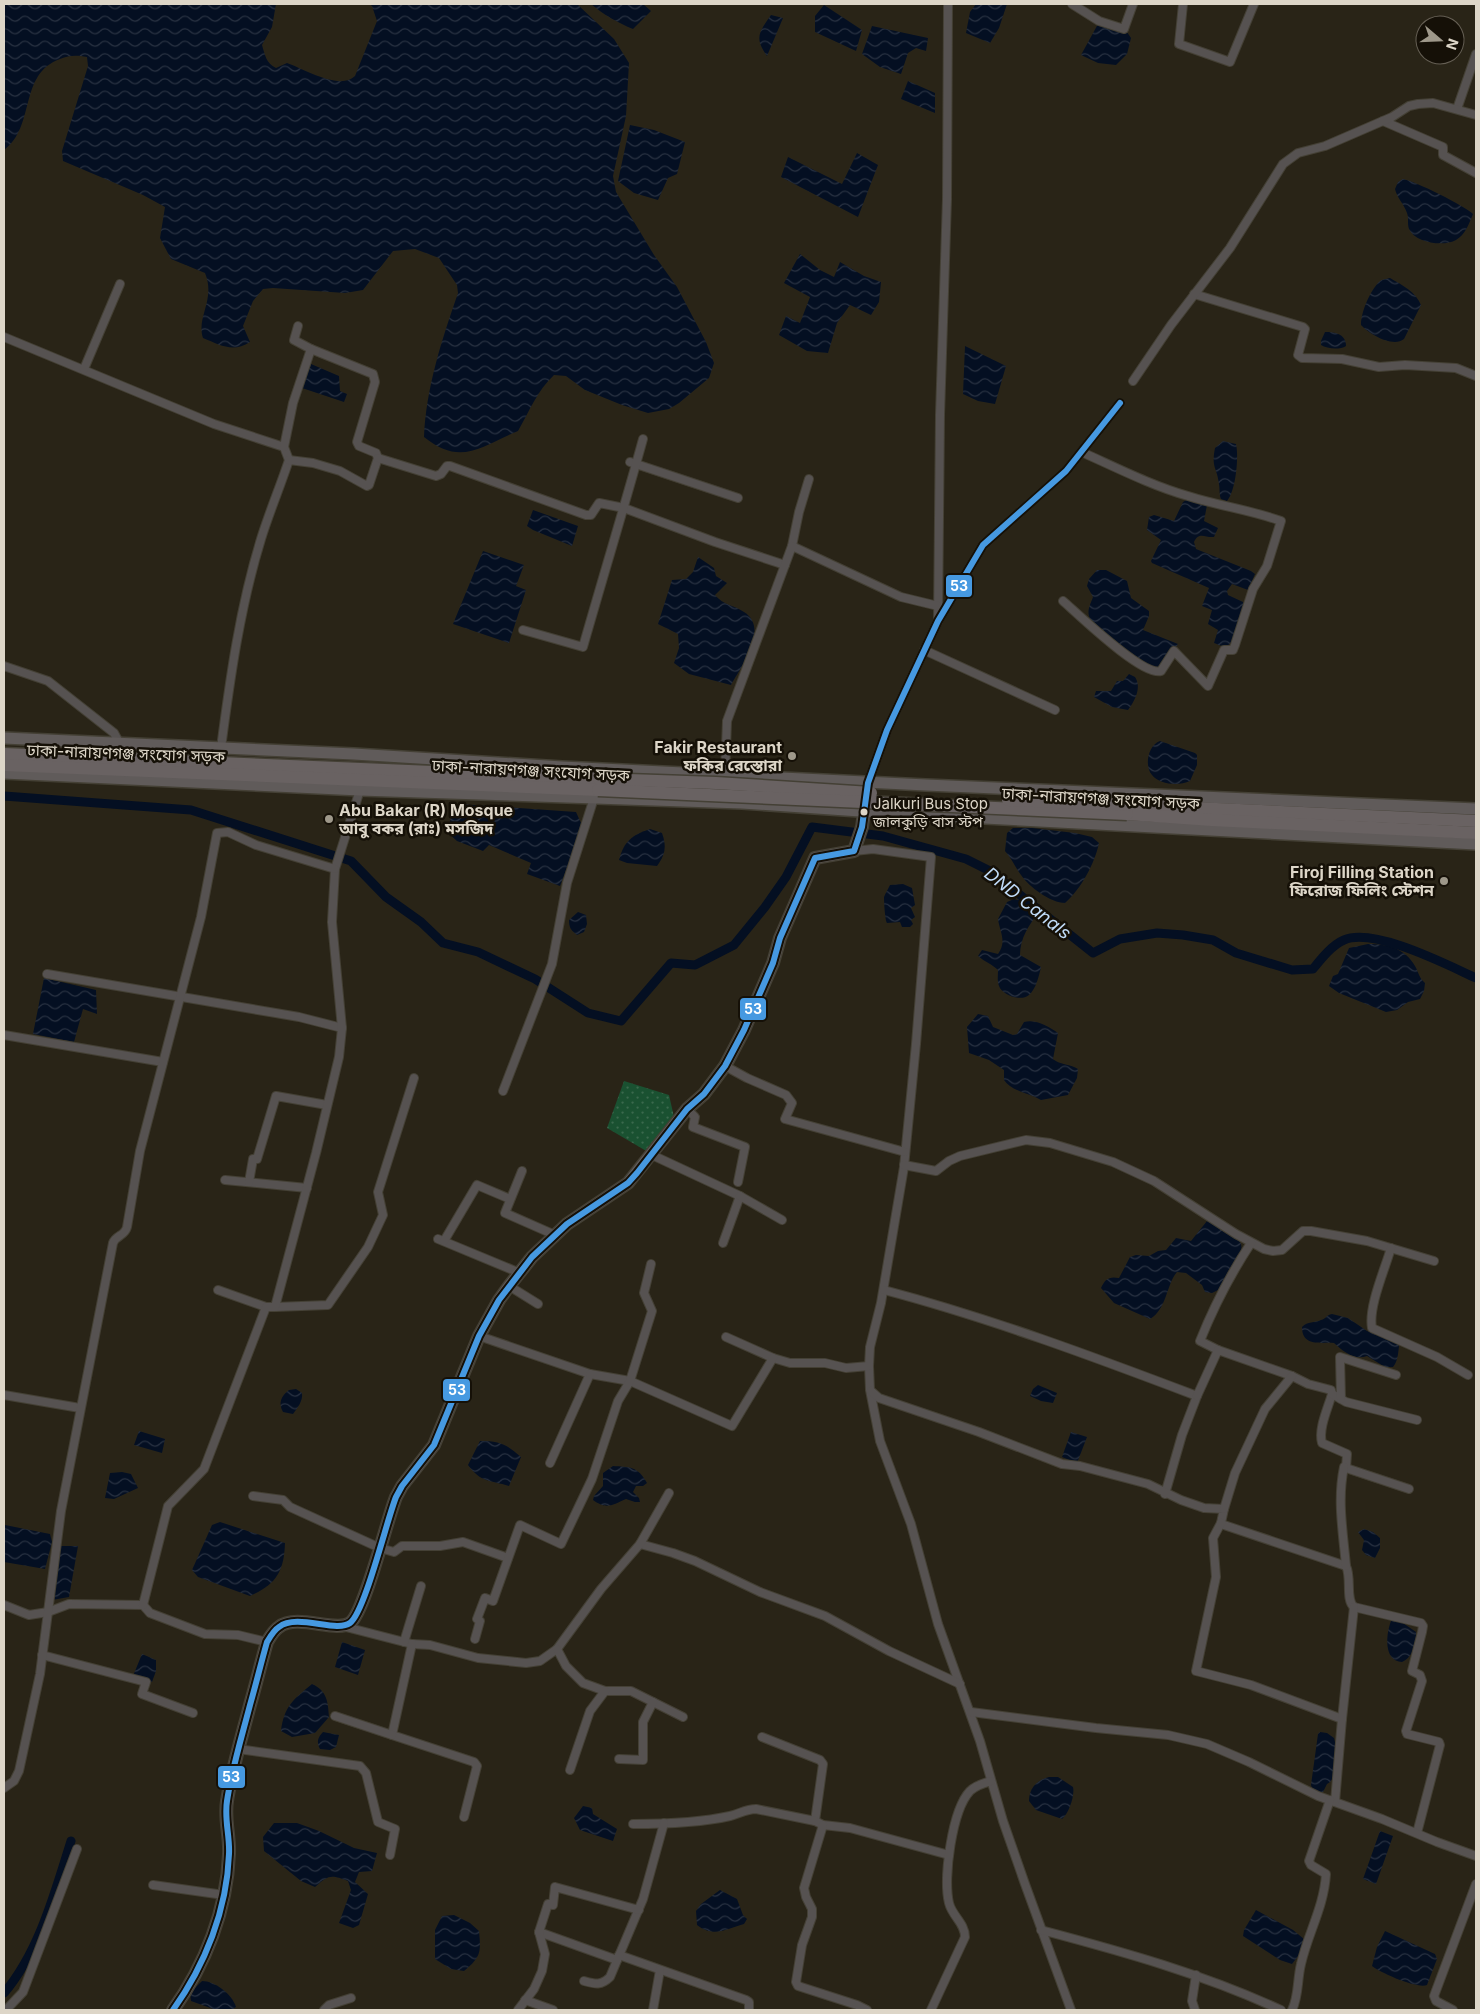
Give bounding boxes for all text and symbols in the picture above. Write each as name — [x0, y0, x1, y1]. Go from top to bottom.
north arrow — [1415, 15, 1465, 65]
text: N — [1443, 37, 1463, 52]
line badge: 53 — [945, 574, 973, 598]
text: 53 — [950, 577, 968, 594]
place label: Fakir Restaurant ফকির রেস্তোরা — [654, 737, 782, 775]
street label: ঢাকা-নারায়ণগঞ্জ সংযোগ সড়ক — [26, 740, 227, 766]
marker: Fakir Restaurant ফকির রেস্তোরা — [786, 750, 798, 762]
street label: ঢাকা-নারায়ণগঞ্জ সংযোগ সড়ক — [430, 755, 632, 785]
street label: ঢাকা-নারায়ণগঞ্জ সংযোগ সড়ক — [1000, 783, 1202, 813]
place label: Jalkuri Bus Stop জালকুড়ি বাস স্টপ — [872, 794, 988, 831]
place label: Abu Bakar (R) Mosque আবু বকর (রাঃ) মসজিদ — [338, 800, 513, 839]
marker: Jalkuri Bus Stop জালকুড়ি বাস স্টপ — [859, 807, 869, 817]
marker: Abu Bakar (R) Mosque আবু বকর (রাঃ) মসজিদ — [323, 813, 335, 825]
place label: Firoj Filling Station ফিরোজ ফিলিং স্টেশন — [1289, 862, 1435, 900]
water label: DND Canals — [980, 863, 1076, 943]
marker: Firoj Filling Station ফিরোজ ফিলিং স্টেশন — [1438, 875, 1450, 887]
line badge: 53 — [739, 997, 767, 1021]
text: 53 — [744, 1000, 762, 1017]
line badge: 53 — [442, 1378, 471, 1402]
text: 53 — [448, 1381, 466, 1398]
line badge: 53 — [217, 1765, 246, 1789]
text: 53 — [222, 1768, 240, 1785]

